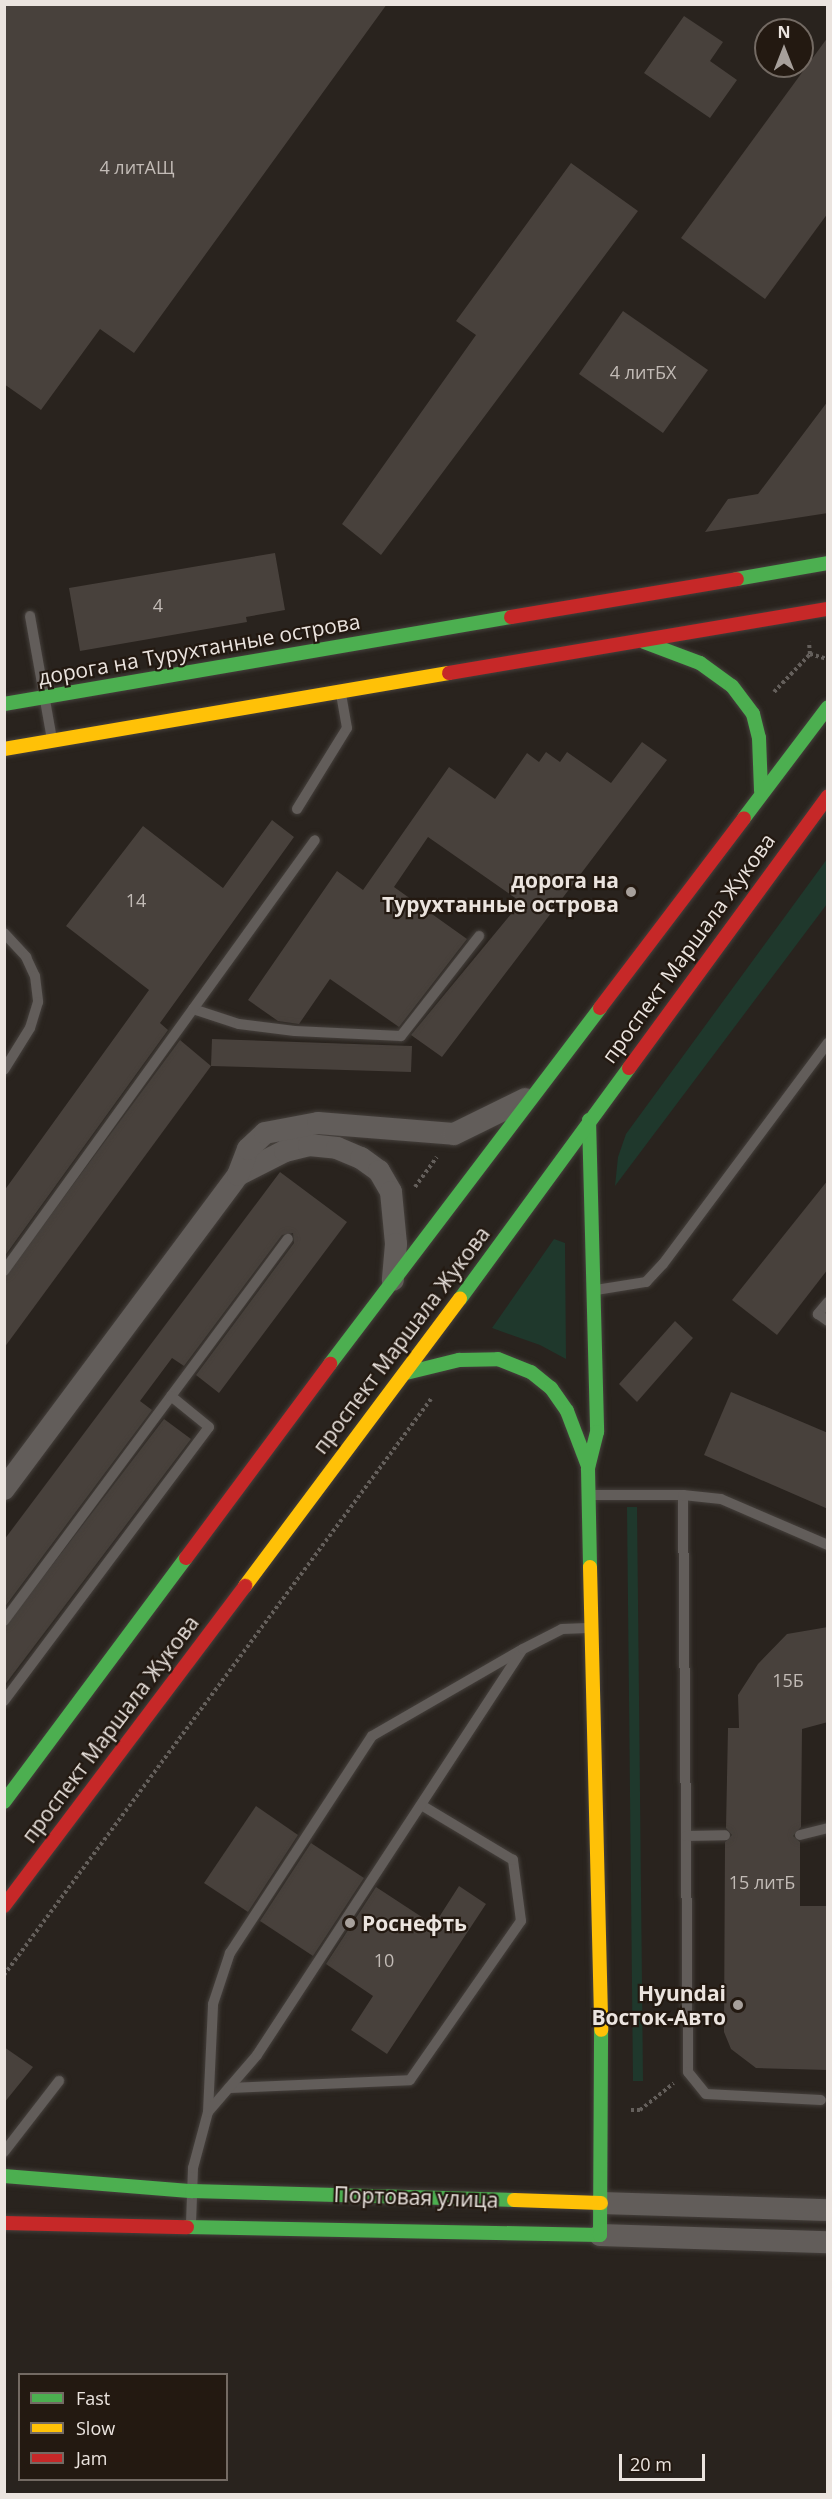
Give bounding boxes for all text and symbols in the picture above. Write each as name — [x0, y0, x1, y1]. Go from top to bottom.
north arrow — [754, 18, 814, 78]
text: N — [777, 21, 791, 43]
house number: 4 литАЩ — [99, 156, 175, 178]
house number: 4 литБХ — [610, 361, 676, 383]
house number: 4 — [153, 594, 163, 616]
street label: дорога на Турухтанные острова — [36, 608, 362, 690]
street label: проспект Маршала Жукова — [596, 828, 780, 1068]
place label: дорога на Турухтанные острова — [382, 867, 619, 917]
marker: дорога на Турухтанные острова — [624, 885, 638, 899]
house number: 14 — [126, 889, 146, 911]
street label: проспект Маршала Жукова — [307, 1221, 495, 1459]
street label: проспект Маршала Жукова — [16, 1610, 204, 1848]
house number: 15Б — [772, 1669, 804, 1691]
house number: 15 литБ — [729, 1871, 795, 1893]
place label: Роснефть — [362, 1910, 467, 1936]
marker: Роснефть — [343, 1916, 357, 1930]
house number: 10 — [374, 1949, 394, 1971]
place label: Hyundai Восток-Авто — [591, 1980, 726, 2030]
marker: Hyundai Восток-Авто — [731, 1998, 745, 2012]
street label: Портовая улица — [333, 2182, 499, 2212]
legend — [18, 2373, 228, 2481]
text: Fast — [76, 2386, 110, 2410]
text: Slow — [76, 2416, 115, 2440]
scale bar — [622, 2442, 708, 2480]
text: Jam — [76, 2446, 108, 2470]
text: 20 m — [630, 2452, 672, 2476]

